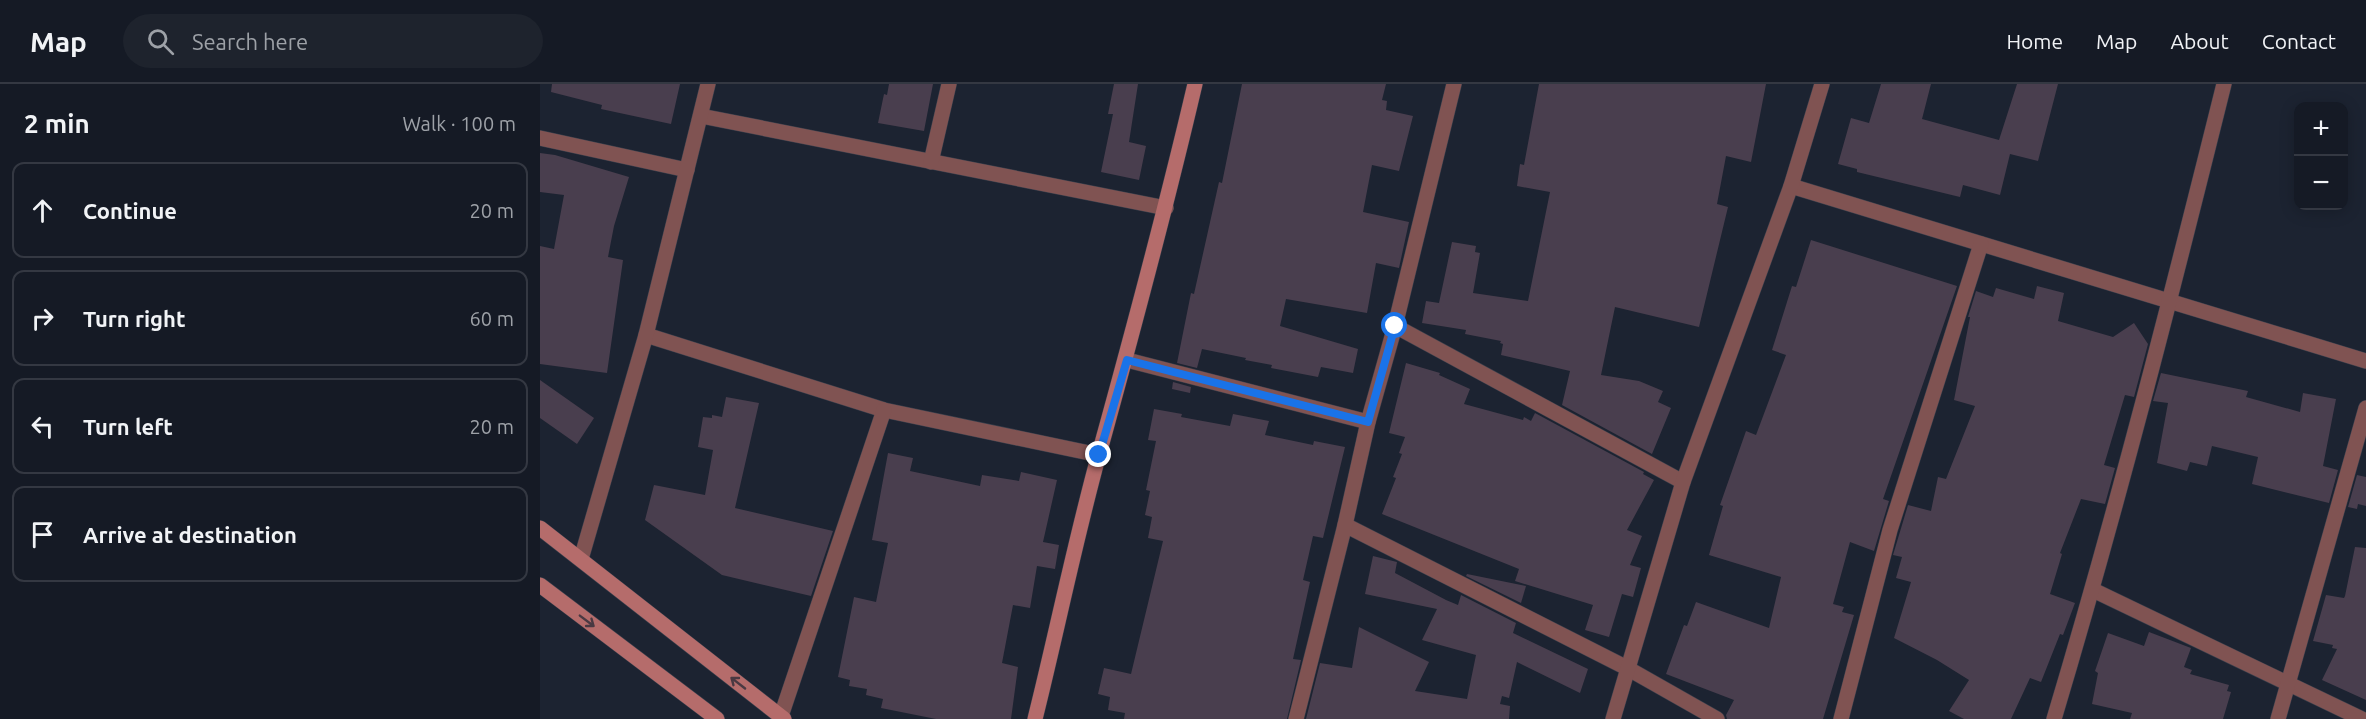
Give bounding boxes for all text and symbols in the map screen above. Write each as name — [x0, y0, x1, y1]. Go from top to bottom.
search box — [123, 14, 543, 68]
icon: search — [144, 25, 177, 58]
text: Map — [30, 26, 87, 57]
text: Search here — [192, 29, 308, 54]
text: Home — [2006, 29, 2063, 53]
text: Map — [2096, 29, 2137, 53]
text: About — [2170, 29, 2229, 53]
text: Contact — [2262, 29, 2336, 53]
map controls — [2294, 102, 2348, 210]
button: + — [2294, 102, 2348, 156]
text: 2 min — [24, 109, 90, 138]
text: Walk · 100 m — [403, 112, 516, 135]
button: − — [2294, 156, 2348, 210]
icon: ahead — [26, 194, 59, 227]
text: Continue — [83, 198, 177, 223]
text: 20 m — [470, 199, 514, 222]
icon: right — [26, 302, 59, 335]
text: Turn right — [83, 306, 185, 331]
text: 60 m — [470, 307, 514, 330]
route start — [1381, 312, 1407, 338]
icon: left — [26, 410, 59, 443]
text: Turn left — [83, 414, 173, 439]
text: 20 m — [470, 415, 514, 438]
route end — [1085, 441, 1111, 467]
icon: arrive — [26, 518, 59, 551]
text: Arrive at destination — [83, 522, 297, 547]
one-way arrow — [578, 614, 594, 627]
one-way arrow — [731, 676, 747, 689]

